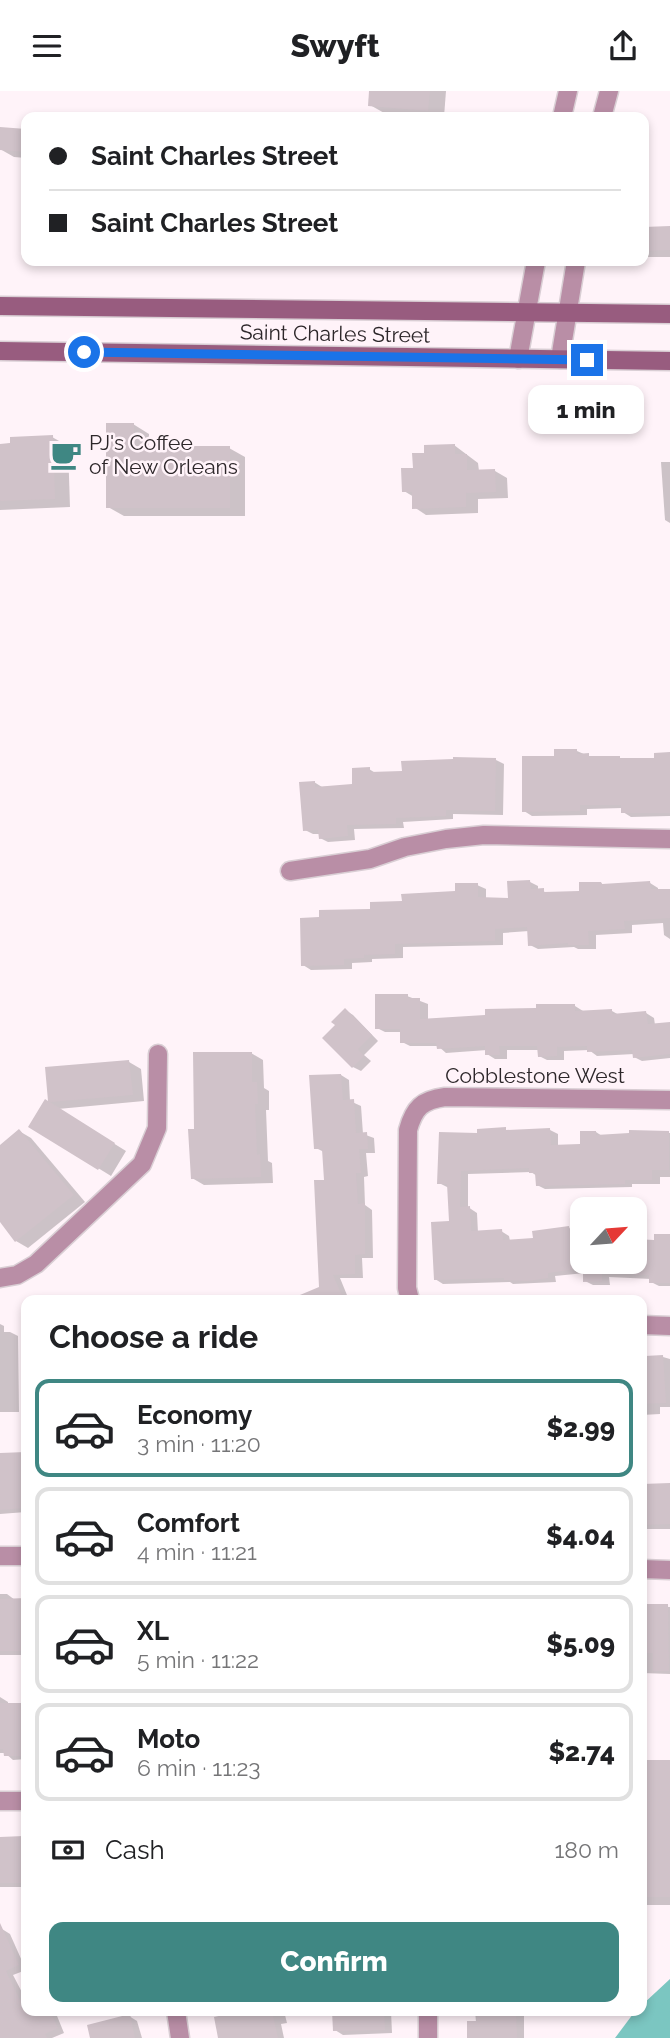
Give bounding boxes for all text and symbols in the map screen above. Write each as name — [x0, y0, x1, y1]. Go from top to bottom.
icon: menu — [28, 27, 66, 65]
text: Swyft — [290, 27, 380, 64]
icon: share — [604, 27, 642, 65]
text: Saint Charles Street — [91, 141, 338, 171]
text: Saint Charles Street — [91, 208, 338, 238]
street label: Saint Charles Street — [240, 319, 430, 348]
route start — [68, 336, 100, 368]
route end — [571, 344, 603, 376]
callout: 1 min — [529, 385, 645, 433]
text: 1 min — [556, 396, 616, 423]
place label: PJ's Coffee of New Orleans — [89, 430, 238, 479]
cafe icon: PJ's Coffee of New Orleans — [49, 438, 83, 472]
street label: Cobblestone West — [445, 1063, 625, 1088]
north arrow — [570, 1197, 648, 1274]
map controls — [570, 1197, 647, 1274]
text: Choose a ride — [49, 1318, 258, 1355]
icon: car — [53, 1397, 116, 1460]
text: Economy — [137, 1400, 252, 1430]
text: $2.99 — [546, 1413, 615, 1443]
text: 3 min · 11:20 — [137, 1430, 261, 1457]
icon: car — [53, 1505, 116, 1568]
text: Comfort — [137, 1508, 240, 1538]
text: $4.04 — [546, 1521, 615, 1551]
text: 4 min · 11:21 — [137, 1538, 257, 1565]
icon: car — [53, 1613, 116, 1676]
text: XL — [137, 1616, 169, 1646]
text: $5.09 — [546, 1629, 615, 1659]
text: 5 min · 11:22 — [137, 1646, 259, 1673]
icon: car — [53, 1721, 116, 1784]
text: Moto — [137, 1724, 200, 1754]
text: $2.74 — [548, 1737, 615, 1767]
text: 6 min · 11:23 — [137, 1754, 261, 1781]
icon: cash — [49, 1831, 87, 1869]
text: Cash — [105, 1835, 165, 1865]
text: 180 m — [554, 1836, 619, 1863]
button: Confirm — [49, 1922, 619, 2002]

